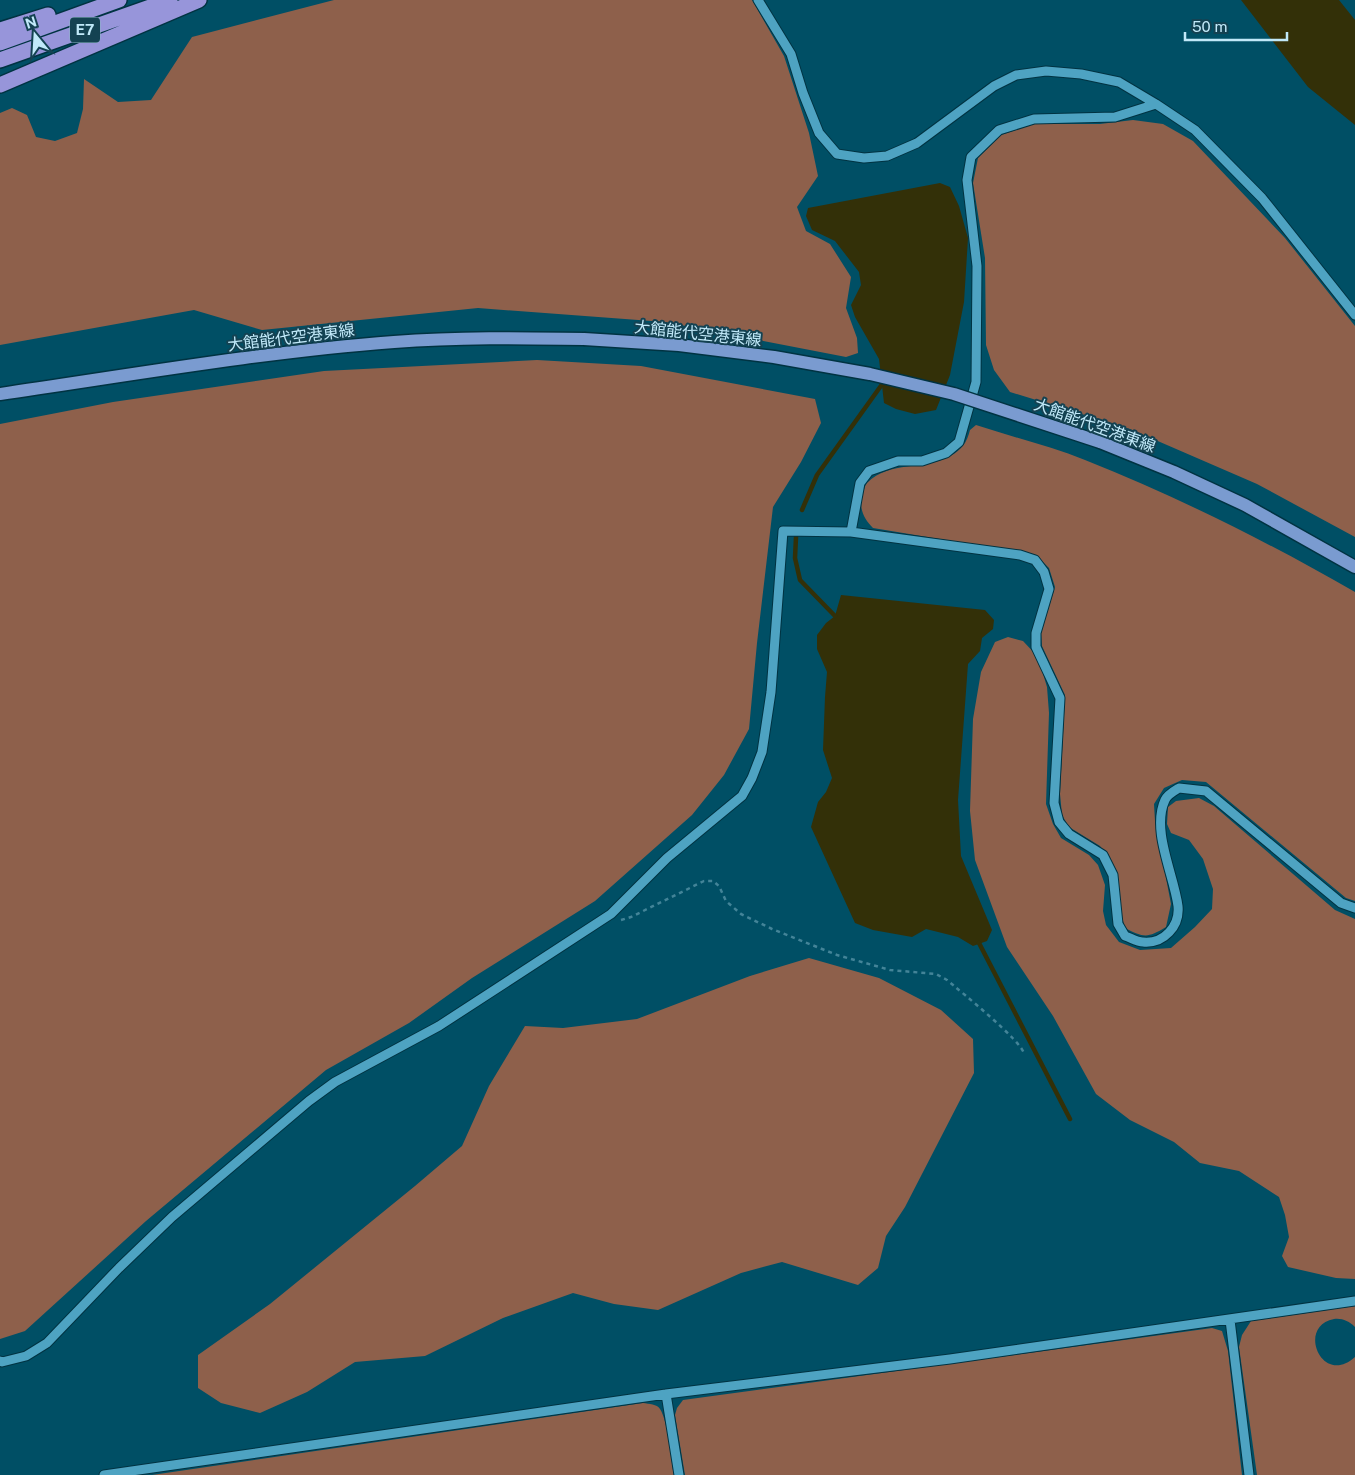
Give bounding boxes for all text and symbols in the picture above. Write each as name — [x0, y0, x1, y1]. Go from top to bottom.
north arrow — [10, 10, 60, 60]
scale bar — [1185, 10, 1288, 42]
text: N — [23, 13, 39, 32]
road number: E7 — [70, 18, 100, 42]
text: 50 m — [1192, 18, 1227, 35]
street label: 大館能代空港東線 — [633, 317, 763, 350]
street label: 大館能代空港東線 — [226, 320, 356, 355]
street label: 大館能代空港東線 — [1031, 395, 1158, 456]

